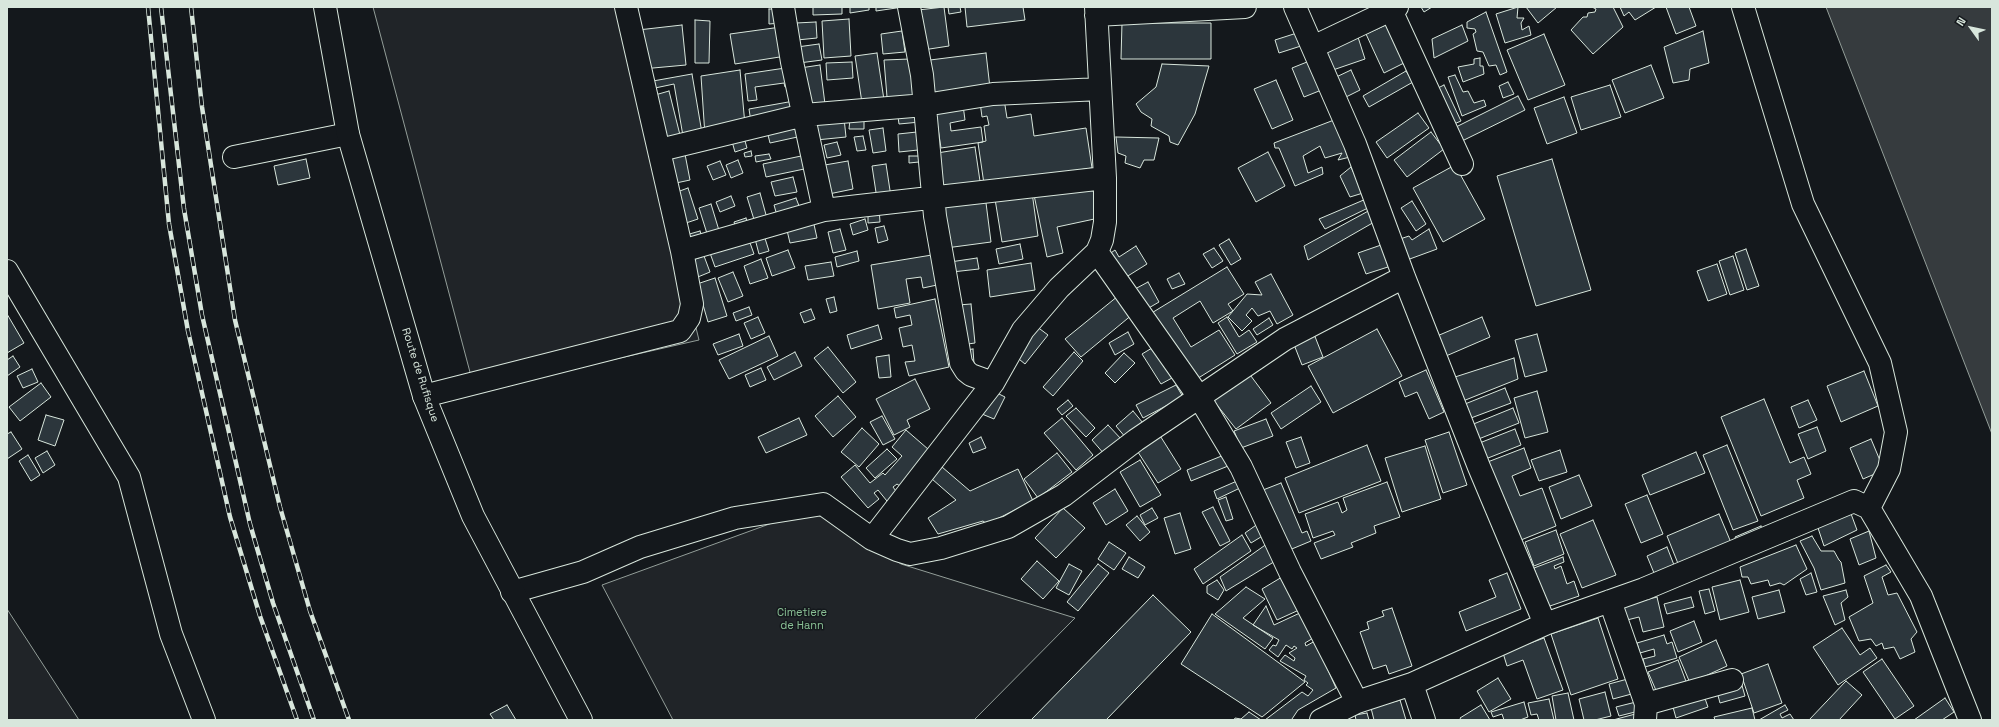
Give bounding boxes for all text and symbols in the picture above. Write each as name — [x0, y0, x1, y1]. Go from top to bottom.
north arrow — [1951, 8, 1991, 48]
text: N — [1953, 15, 1969, 28]
street label: Route de Rufisque — [399, 326, 441, 424]
park label: Cimetiere de Hann — [777, 606, 827, 632]

